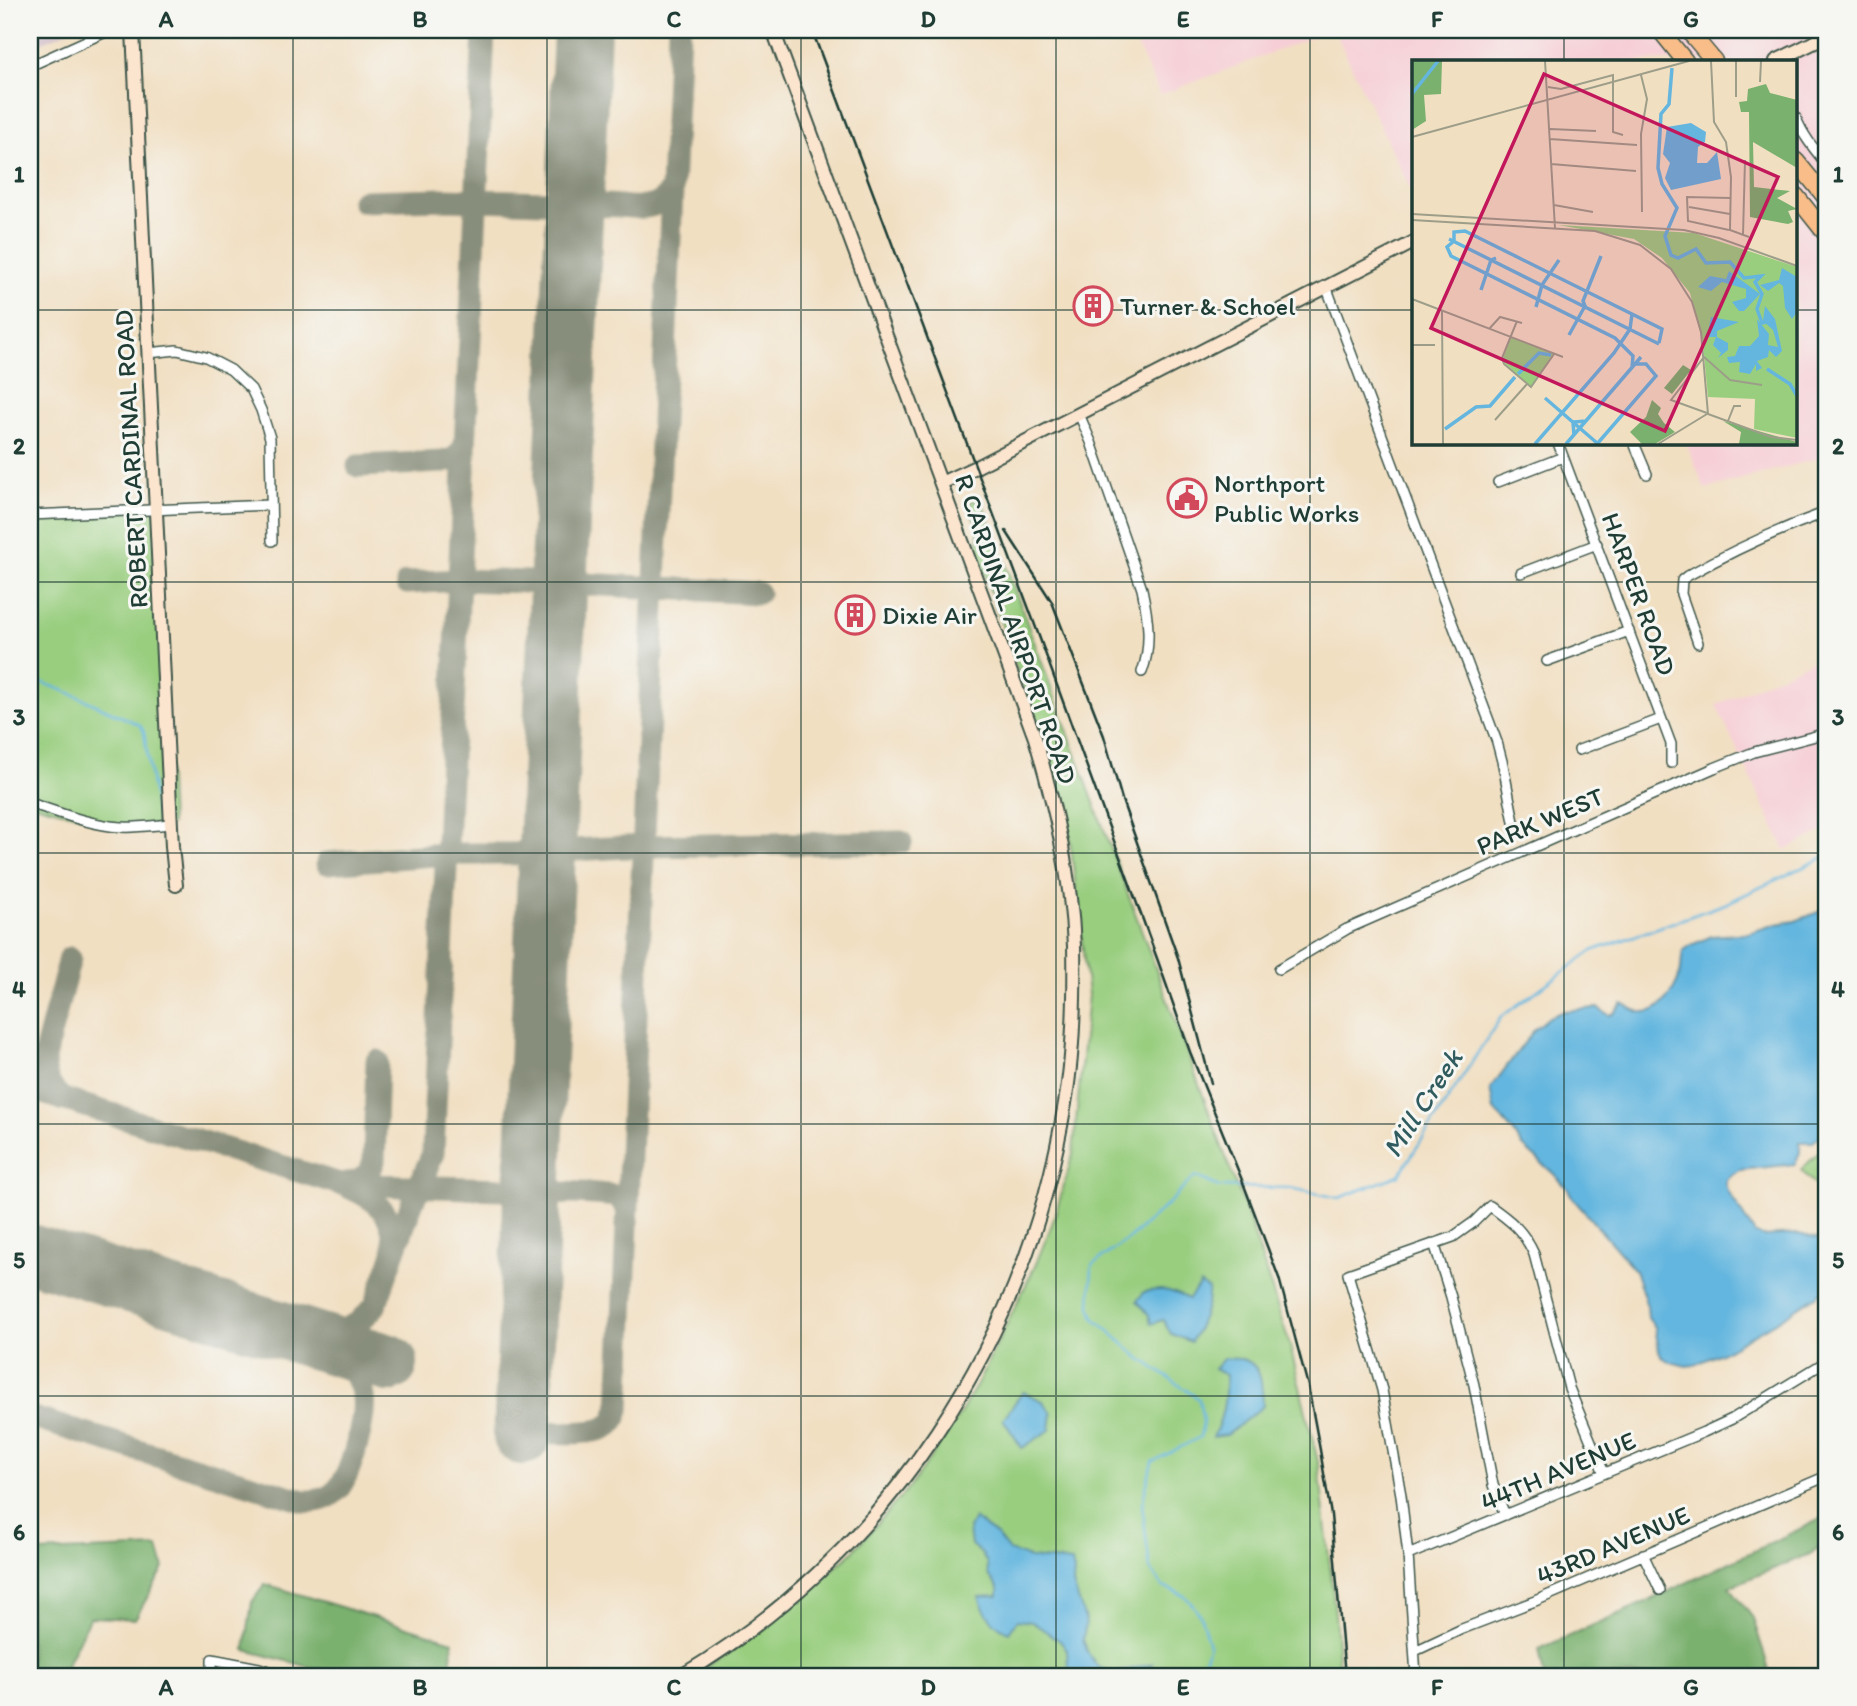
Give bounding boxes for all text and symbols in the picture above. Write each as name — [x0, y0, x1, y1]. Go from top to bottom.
text: A — [158, 5, 174, 33]
text: B — [413, 5, 428, 33]
text: C — [667, 5, 682, 33]
text: D — [920, 5, 936, 33]
text: E — [1177, 5, 1190, 33]
text: F — [1431, 5, 1444, 33]
text: G — [1683, 5, 1699, 33]
inset map — [1412, 60, 1798, 444]
text: 1 — [14, 160, 25, 188]
text: 1 — [1833, 160, 1844, 188]
building icon: Turner & Schoel — [1072, 285, 1114, 327]
place label: Turner & Schoel — [1120, 290, 1296, 322]
street label: ROBERT CARDINAL ROAD — [107, 309, 155, 609]
text: 2 — [13, 432, 26, 460]
text: 2 — [1832, 432, 1845, 460]
place label: Northport Public Works — [1214, 467, 1360, 529]
street label: R CARDINAL AIRPORT ROAD — [948, 470, 1084, 788]
public building icon: Northport Public Works — [1166, 477, 1208, 519]
street label: HARPER ROAD — [1595, 508, 1683, 680]
building icon: Dixie Air — [834, 594, 876, 636]
place label: Dixie Air — [882, 599, 977, 631]
text: 3 — [13, 703, 26, 731]
text: 3 — [1832, 703, 1845, 731]
street label: PARK WEST — [1472, 780, 1609, 862]
text: 4 — [12, 975, 26, 1003]
text: 4 — [1831, 975, 1845, 1003]
water label: Mill Creek — [1375, 1041, 1470, 1163]
text: 5 — [13, 1246, 25, 1274]
text: 5 — [1832, 1246, 1844, 1274]
street label: 44TH AVENUE — [1476, 1424, 1640, 1518]
street label: 43RD AVENUE — [1532, 1498, 1694, 1592]
text: 6 — [13, 1518, 25, 1546]
text: 6 — [1832, 1518, 1844, 1546]
text: A — [158, 1673, 174, 1701]
text: B — [413, 1673, 428, 1701]
text: C — [667, 1673, 682, 1701]
text: D — [920, 1673, 936, 1701]
text: E — [1177, 1673, 1190, 1701]
text: F — [1431, 1673, 1444, 1701]
text: G — [1683, 1673, 1699, 1701]

